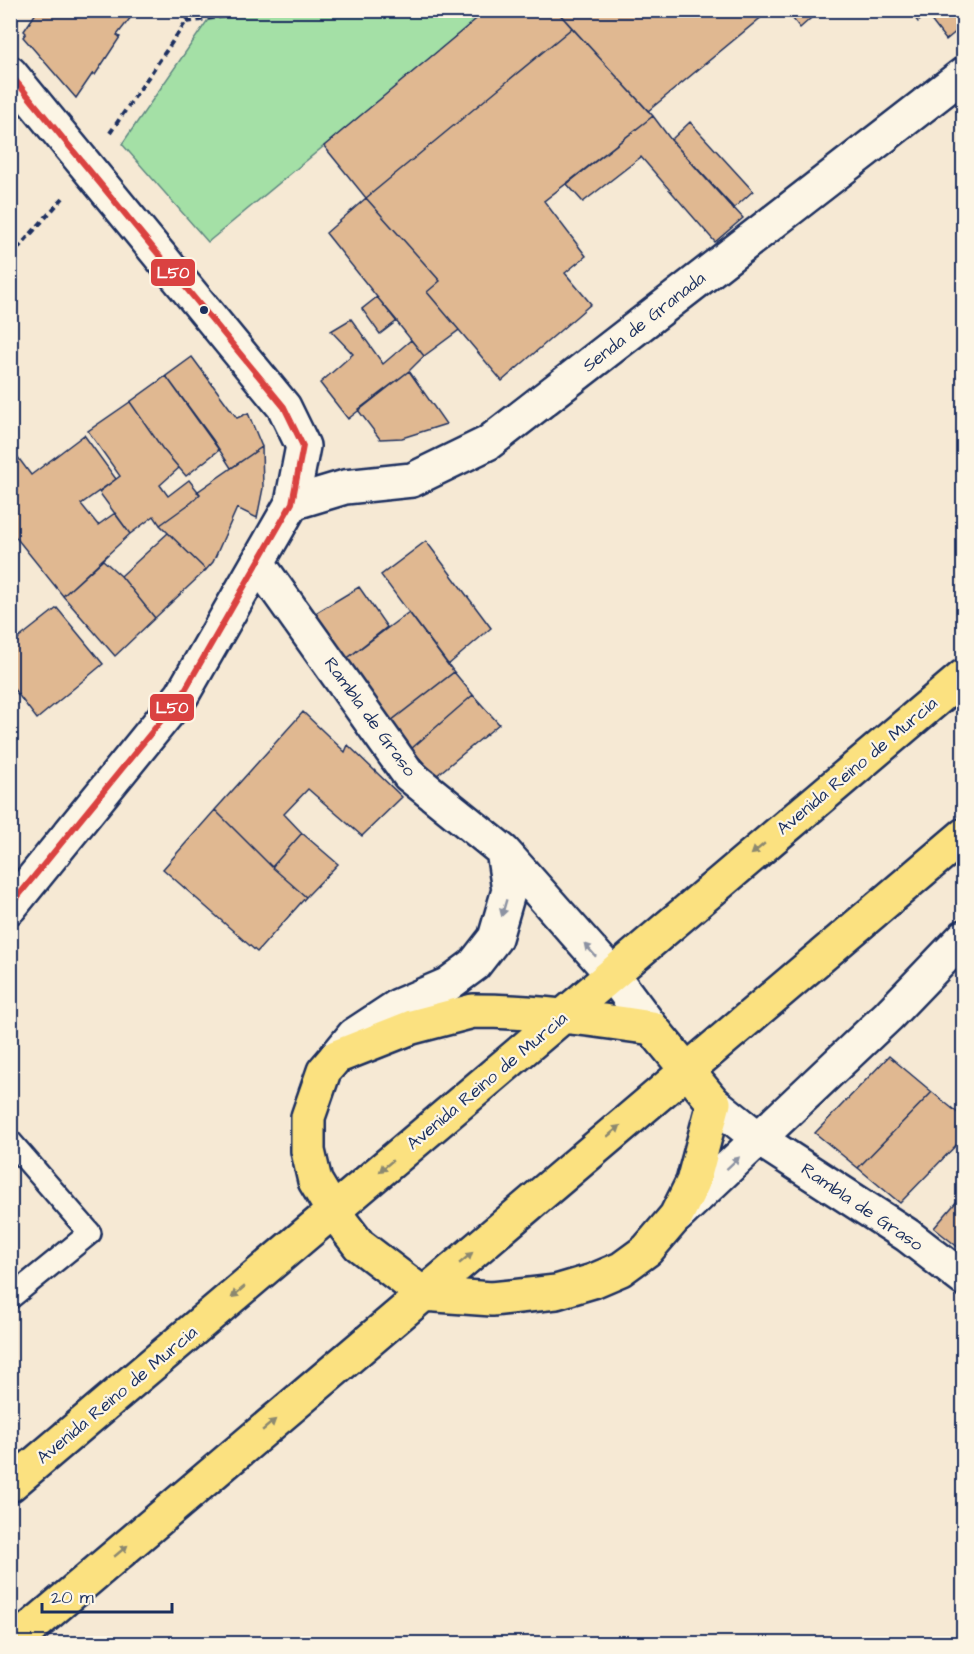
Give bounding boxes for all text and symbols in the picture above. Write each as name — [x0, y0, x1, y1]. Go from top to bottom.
line badge: L50 — [150, 258, 196, 287]
text: L50 — [157, 262, 189, 284]
street label: Senda de Granada — [577, 266, 711, 378]
unlabelled marker — [198, 304, 210, 316]
street label: Rambla de Graso — [318, 652, 422, 782]
street label: Avenida Reino de Murcia — [771, 691, 943, 841]
line badge: L50 — [149, 693, 195, 722]
text: L50 — [156, 697, 188, 719]
one-way arrow — [751, 842, 766, 855]
one-way arrow — [499, 899, 508, 917]
one-way arrow — [583, 942, 597, 957]
street label: Avenida Reino de Murcia — [401, 1006, 573, 1156]
one-way arrow — [606, 1125, 622, 1138]
one-way arrow — [725, 1156, 740, 1170]
street label: Rambla de Graso — [796, 1157, 928, 1257]
one-way arrow — [379, 1159, 394, 1172]
one-way arrow — [458, 1251, 474, 1264]
one-way arrow — [230, 1286, 246, 1299]
street label: Avenida Reino de Murcia — [31, 1320, 203, 1470]
one-way arrow — [261, 1419, 276, 1432]
one-way arrow — [113, 1545, 128, 1558]
scale bar — [42, 1576, 172, 1614]
text: 20 m — [51, 1585, 94, 1610]

